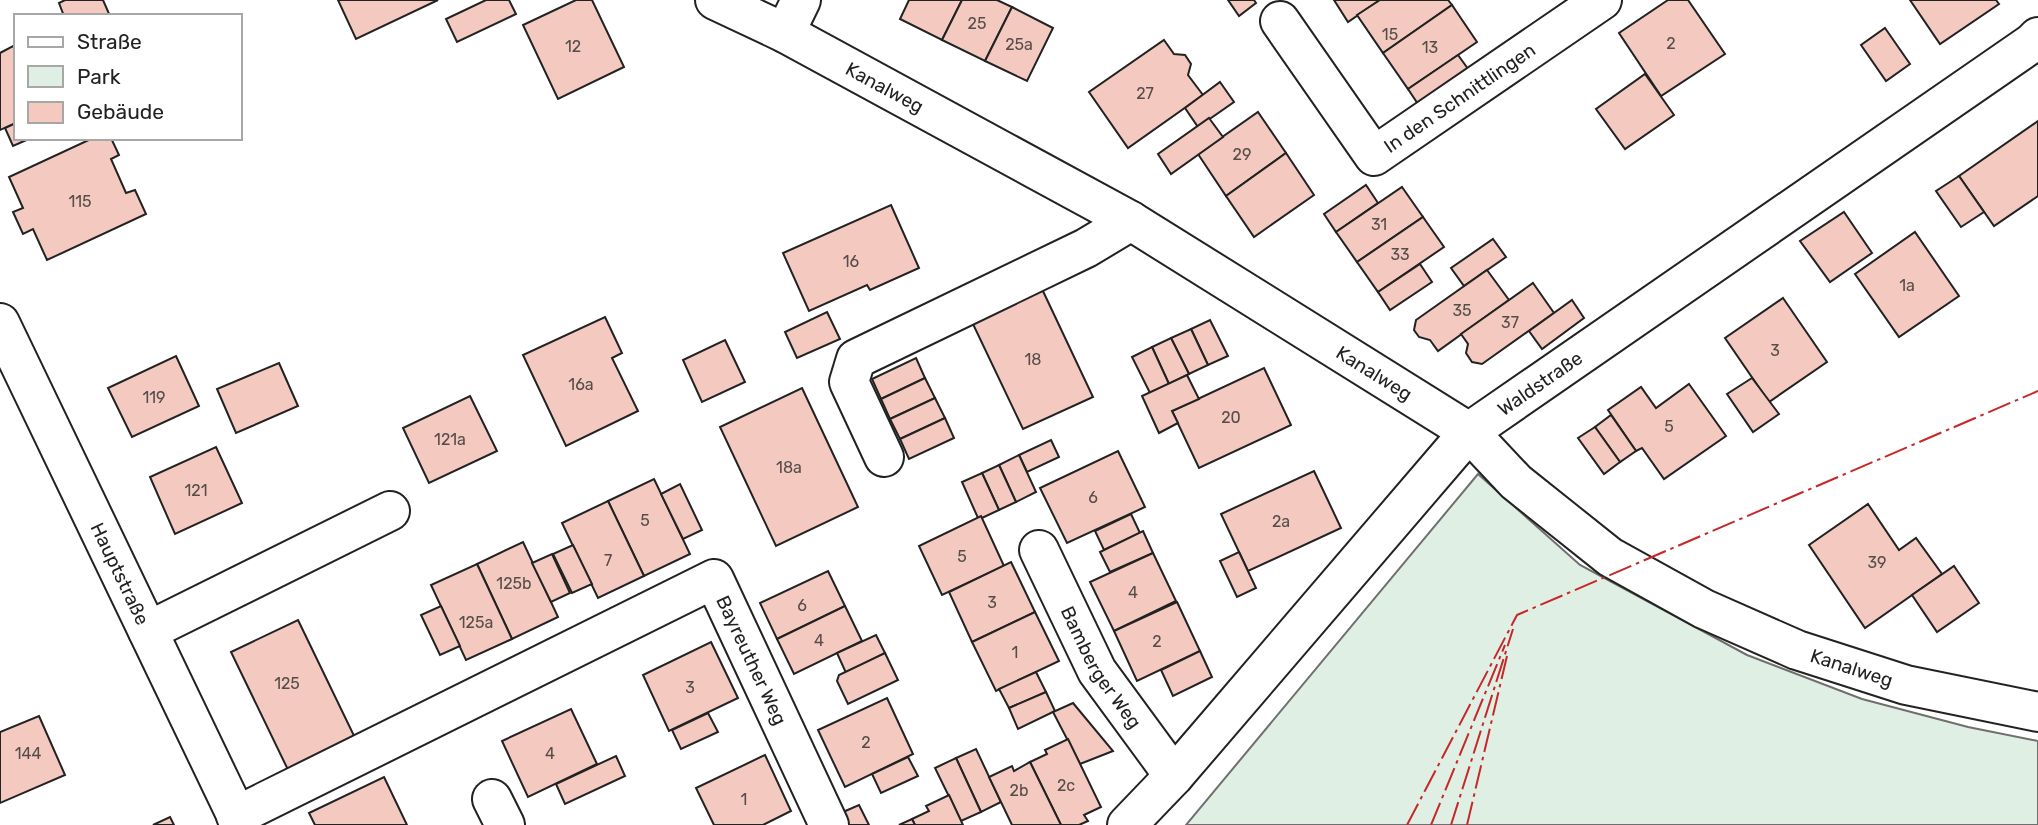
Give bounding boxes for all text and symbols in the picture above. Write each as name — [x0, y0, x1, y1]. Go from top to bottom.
legend — [14, 14, 242, 140]
house number: 25 — [968, 14, 986, 33]
house number: 15 — [1382, 25, 1398, 44]
text: Straße — [77, 29, 142, 54]
house number: 2 — [1666, 34, 1676, 53]
house number: 25a — [1005, 35, 1033, 54]
house number: 12 — [565, 37, 581, 56]
street label: In den Schnittlingen — [1379, 38, 1540, 158]
house number: 13 — [1422, 38, 1438, 57]
street label: Kanalweg — [842, 57, 928, 118]
text: Park — [77, 64, 121, 89]
house number: 27 — [1136, 84, 1154, 103]
text: Gebäude — [77, 99, 164, 124]
house number: 29 — [1233, 145, 1251, 164]
house number: 115 — [68, 192, 92, 211]
house number: 31 — [1371, 215, 1387, 234]
house number: 33 — [1390, 245, 1410, 264]
house number: 16 — [843, 252, 860, 271]
house number: 1a — [1899, 276, 1915, 295]
house number: 35 — [1452, 301, 1472, 320]
house number: 37 — [1501, 313, 1519, 332]
street label: Kanalweg — [1332, 341, 1416, 406]
house number: 3 — [1770, 341, 1780, 360]
street label: Waldstraße — [1493, 346, 1587, 421]
house number: 18 — [1024, 350, 1042, 369]
house number: 16a — [568, 375, 594, 394]
house number: 119 — [142, 388, 166, 407]
house number: 20 — [1221, 408, 1241, 427]
house number: 5 — [1664, 417, 1674, 436]
house number: 121a — [434, 430, 466, 449]
house number: 18a — [776, 458, 802, 477]
house number: 121 — [184, 481, 208, 500]
house number: 6 — [1088, 488, 1098, 507]
house number: 5 — [640, 511, 650, 530]
house number: 2a — [1272, 512, 1290, 531]
street label: Hauptstraße — [86, 519, 154, 629]
house number: 5 — [957, 547, 967, 566]
house number: 7 — [604, 551, 612, 570]
house number: 39 — [1867, 553, 1887, 572]
house number: 125b — [496, 574, 532, 593]
house number: 4 — [1128, 583, 1138, 602]
street label: Bayreuther Weg — [711, 592, 792, 729]
house number: 3 — [987, 593, 997, 612]
house number: 6 — [797, 596, 807, 615]
street label: Bamberger Weg — [1056, 602, 1146, 733]
house number: 125a — [459, 613, 493, 632]
house number: 4 — [814, 631, 824, 650]
house number: 2 — [1152, 632, 1162, 651]
house number: 1 — [1012, 643, 1018, 662]
street label: Kanalweg — [1807, 644, 1896, 692]
house number: 125 — [274, 674, 300, 693]
house number: 3 — [685, 678, 695, 697]
house number: 2 — [861, 733, 871, 752]
house number: 144 — [15, 744, 41, 763]
house number: 4 — [545, 744, 555, 763]
house number: 2c — [1057, 776, 1075, 795]
house number: 2b — [1010, 781, 1028, 800]
house number: 1 — [741, 790, 747, 809]

